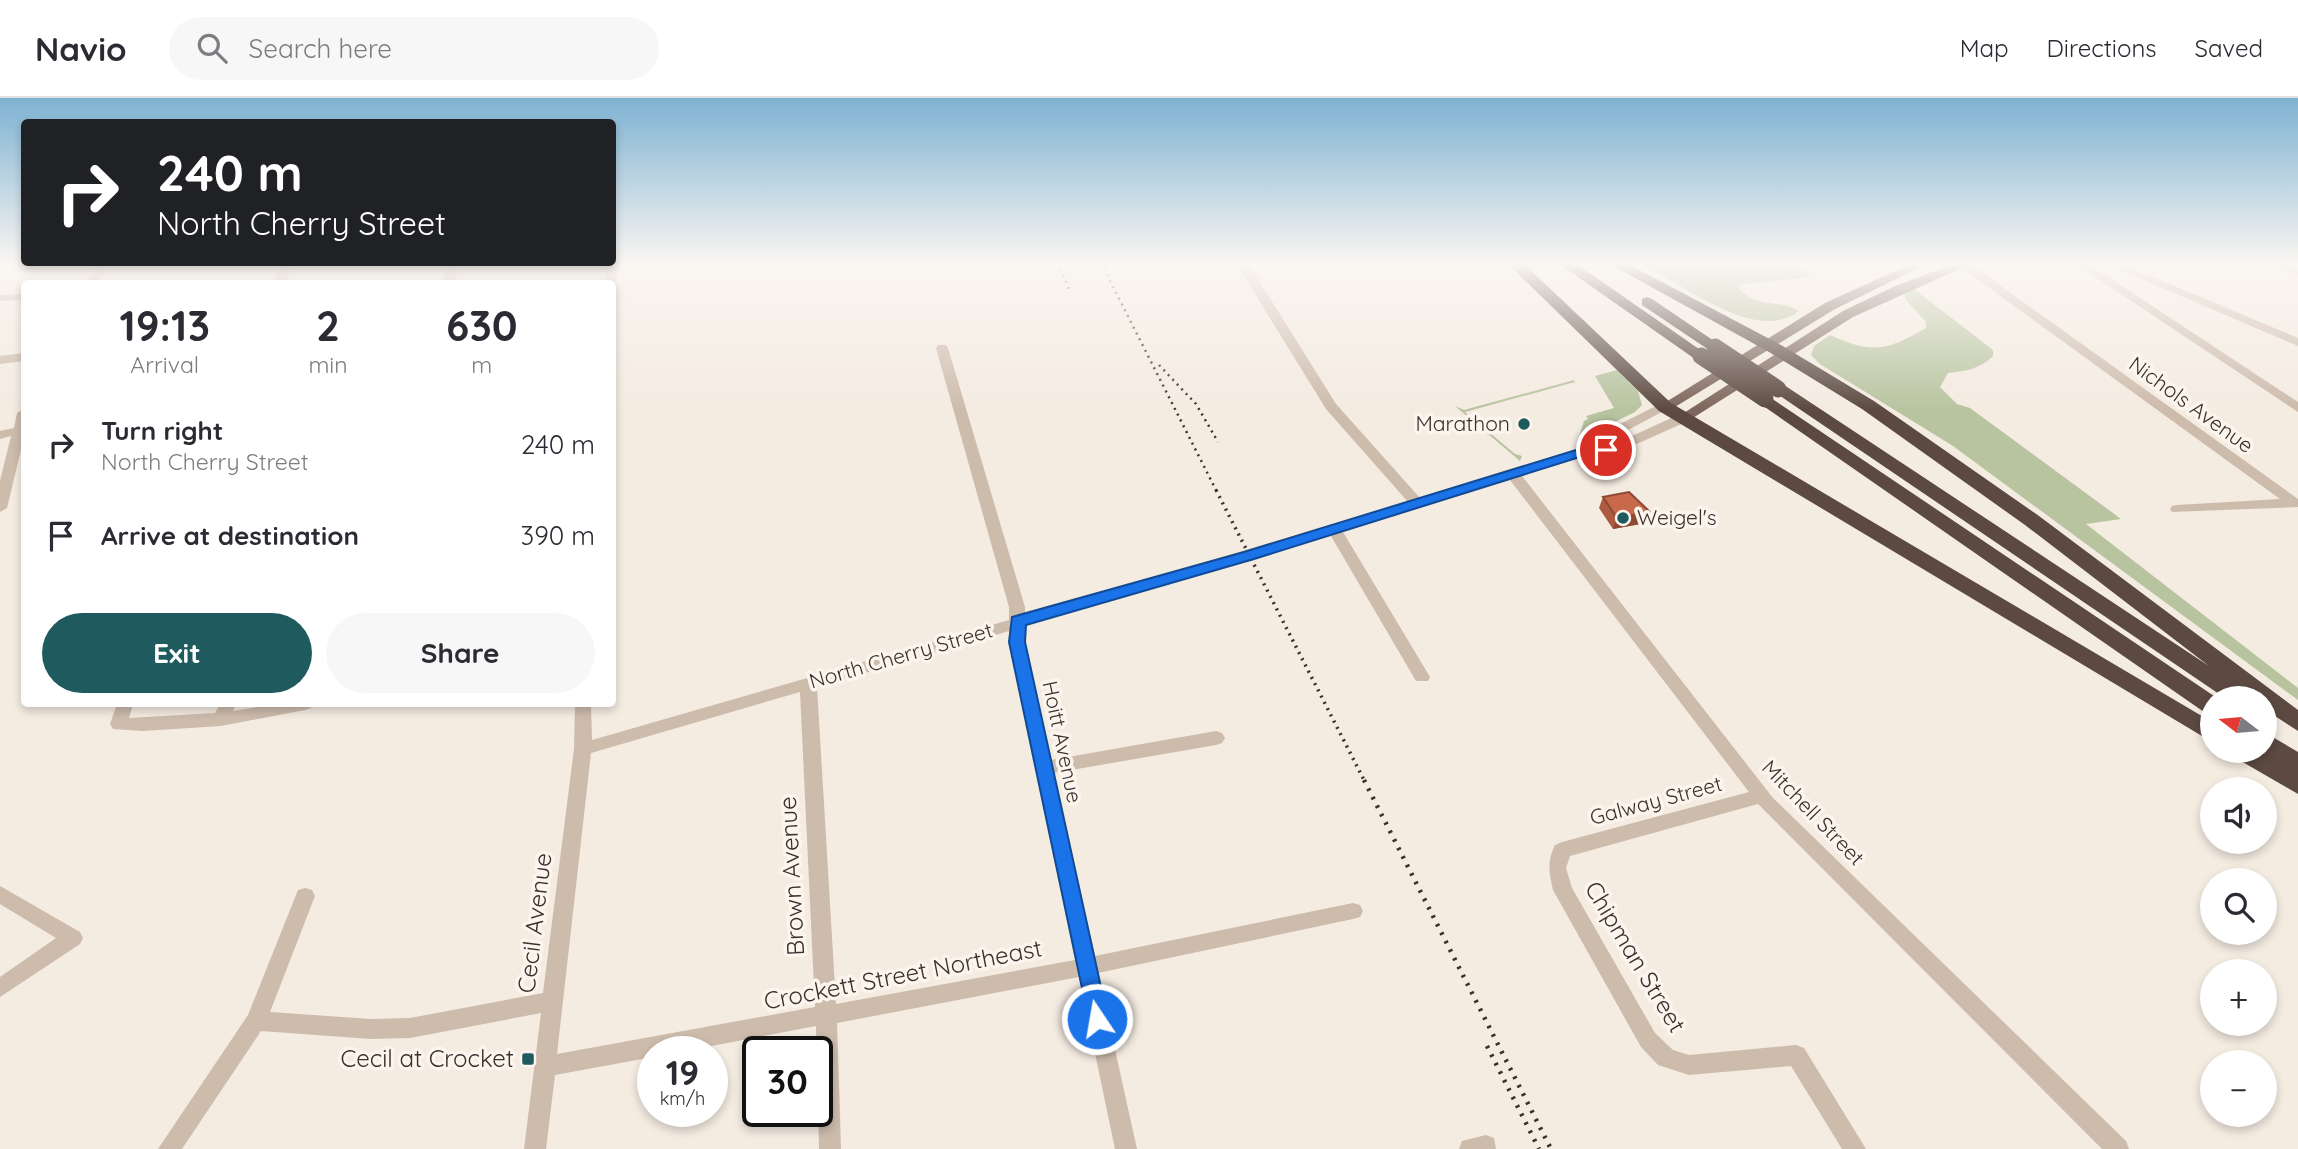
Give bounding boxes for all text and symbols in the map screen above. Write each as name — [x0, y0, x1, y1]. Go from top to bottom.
search box — [169, 17, 659, 80]
text: Navio — [35, 28, 127, 69]
icon: search — [193, 29, 231, 67]
text: Search here — [249, 32, 392, 65]
text: Map — [1960, 33, 2009, 63]
text: Directions — [2047, 33, 2157, 63]
text: Saved — [2195, 33, 2263, 63]
text: 240 m — [157, 142, 303, 203]
icon: right — [42, 147, 133, 238]
text: North Cherry Street — [157, 203, 446, 243]
text: 19:13 — [119, 299, 210, 352]
text: 2 — [316, 299, 340, 352]
text: 630 — [446, 299, 518, 352]
text: Arrival — [130, 350, 199, 379]
text: min — [308, 350, 348, 379]
text: m — [471, 350, 492, 379]
street label: Nichols Avenue — [2124, 350, 2259, 458]
place label: Marathon — [1415, 410, 1510, 436]
text: Turn right — [101, 414, 223, 447]
marker: Marathon — [1516, 416, 1532, 432]
pin — [1576, 420, 1636, 480]
icon: right — [42, 426, 80, 464]
text: 240 m — [521, 428, 595, 461]
icon: arrive — [1587, 431, 1625, 469]
text: North Cherry Street — [101, 447, 309, 476]
place label: Weigel's — [1637, 504, 1717, 530]
marker: Weigel's — [1615, 510, 1631, 526]
icon: arrive — [42, 517, 80, 555]
text: Arrive at destination — [101, 519, 359, 552]
text: 390 m — [521, 519, 595, 552]
button: Exit — [42, 613, 312, 693]
button: Share — [326, 613, 595, 693]
street label: North Cherry Street — [806, 616, 995, 694]
street label: Hoitt Avenue — [1037, 678, 1089, 805]
north arrow — [2200, 686, 2277, 763]
map controls — [2200, 686, 2277, 1127]
street label: Mitchell Street — [1757, 754, 1870, 870]
street label: Galway Street — [1587, 770, 1725, 830]
button: sound — [2200, 777, 2277, 854]
street label: Brown Avenue — [772, 796, 810, 956]
street label: Cecil Avenue — [511, 851, 557, 995]
button: search — [2200, 868, 2277, 945]
street label: Chipman Street — [1579, 875, 1693, 1038]
street label: Crockett Street Northeast — [761, 932, 1044, 1016]
button: + — [2200, 959, 2277, 1036]
position arrow — [1060, 982, 1134, 1056]
speed limit sign: 30 — [742, 1036, 833, 1127]
place label: Cecil at Crocket — [341, 1043, 514, 1073]
text: 19 — [666, 1050, 699, 1094]
button: − — [2200, 1050, 2277, 1127]
marker: Cecil at Crocket — [520, 1051, 536, 1067]
text: km/h — [660, 1087, 705, 1110]

